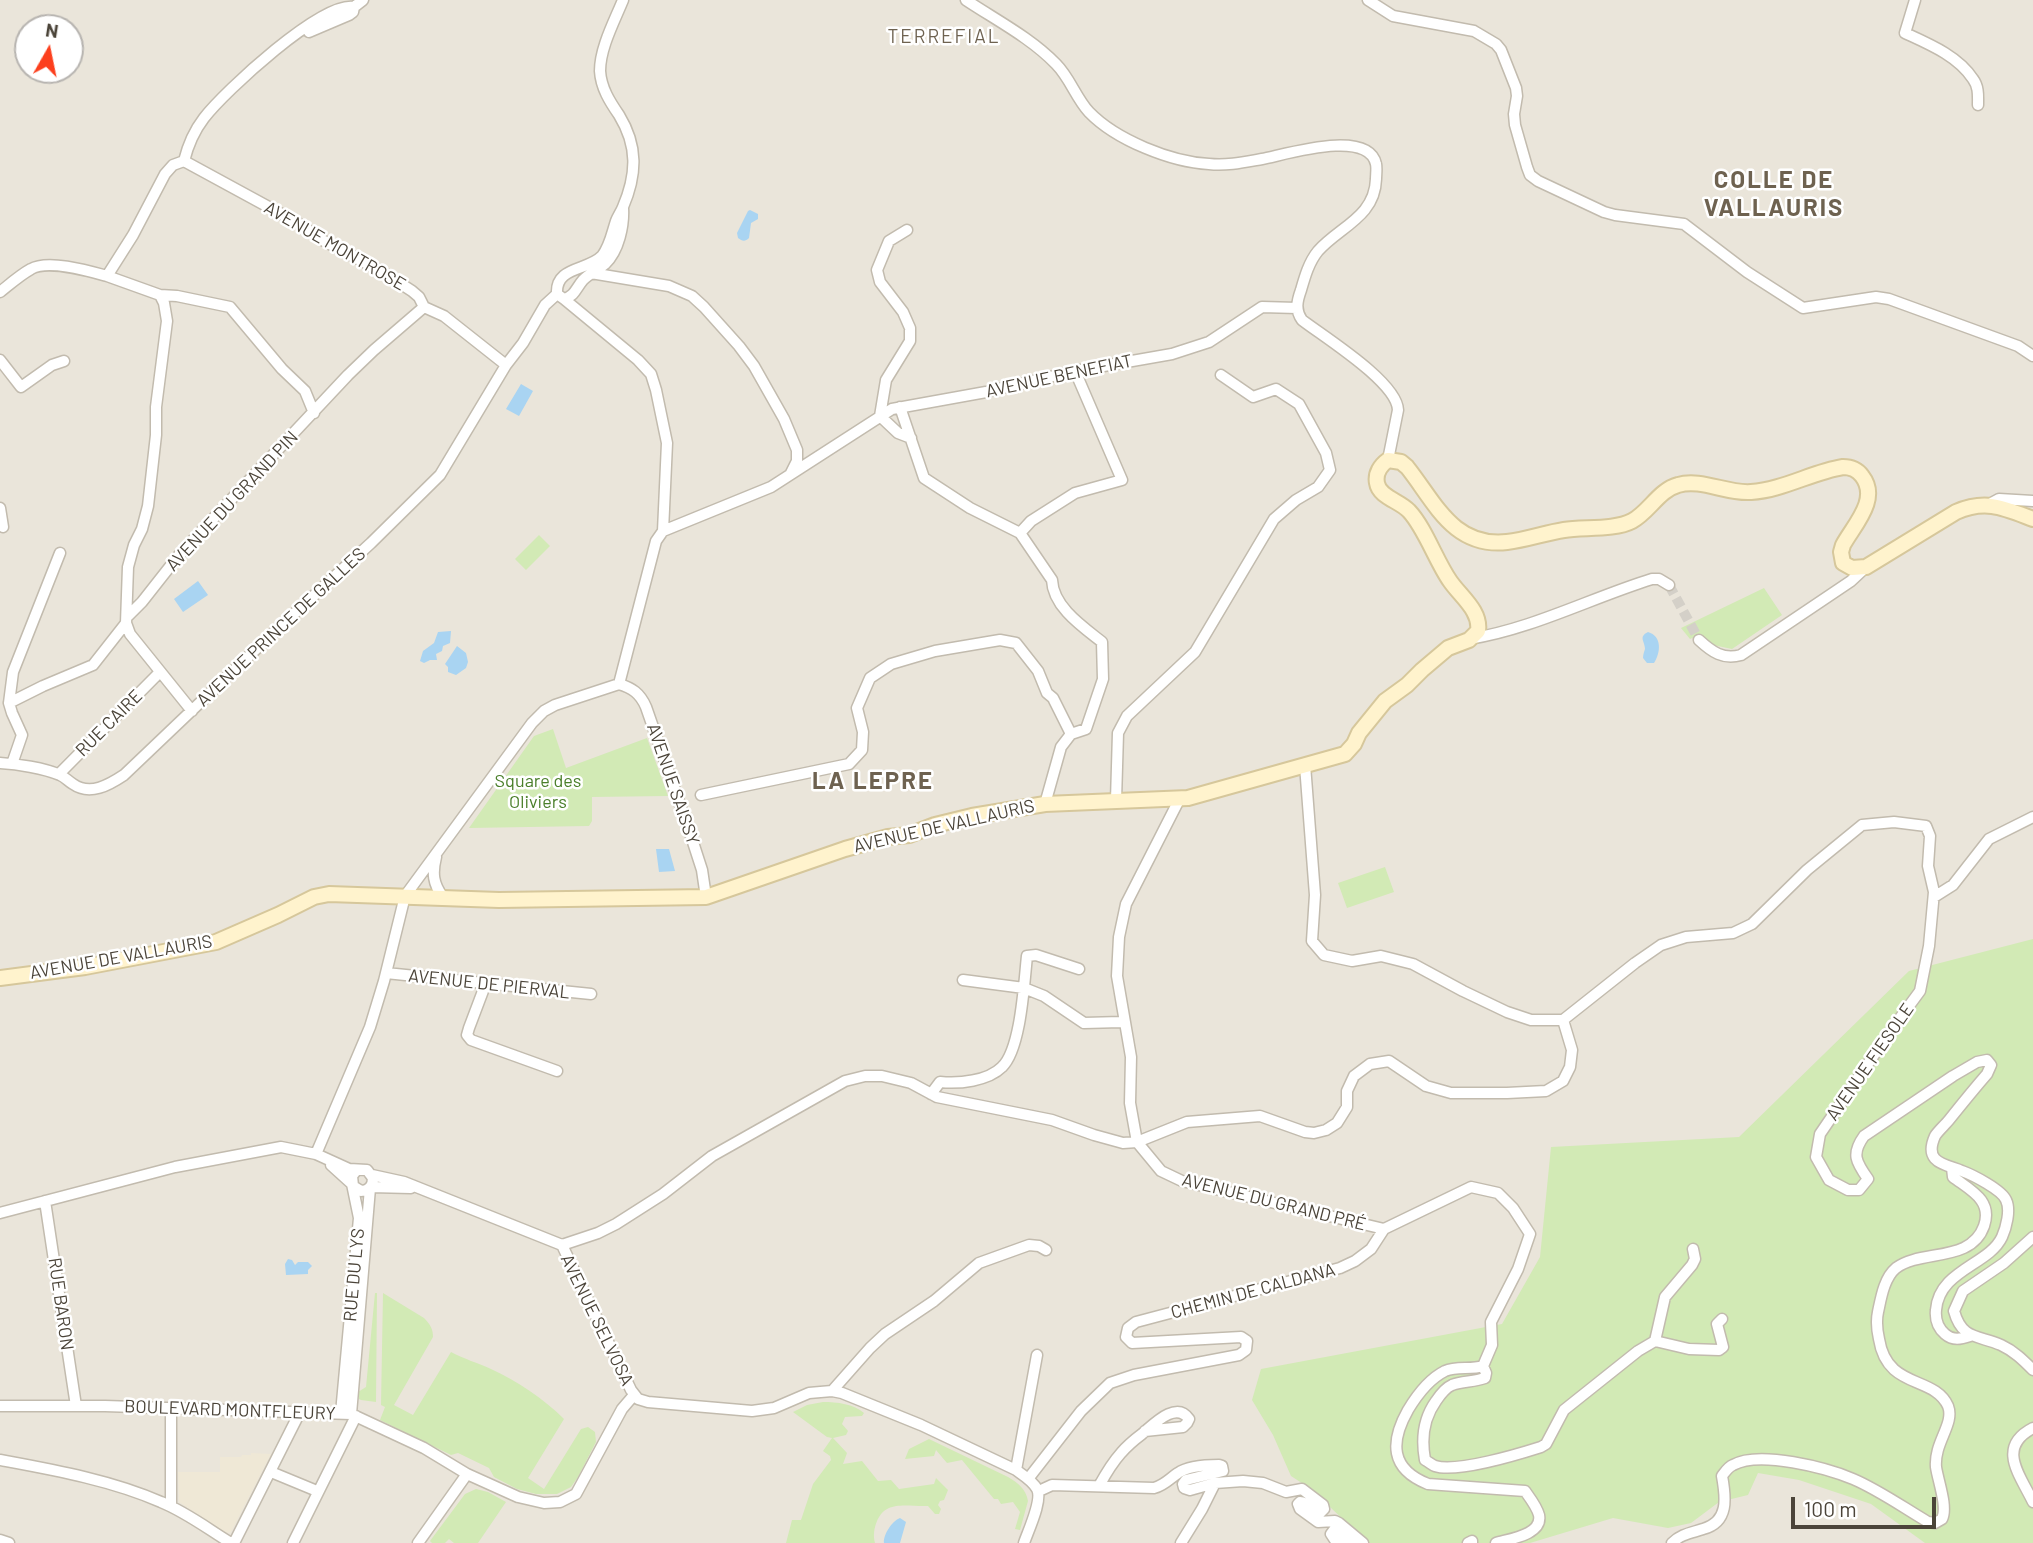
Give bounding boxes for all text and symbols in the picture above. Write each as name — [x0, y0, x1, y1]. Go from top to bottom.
north arrow — [14, 14, 84, 84]
text: N — [44, 17, 60, 42]
district label: TERREFIAL — [889, 26, 999, 48]
district label: COLLE DE VALLAURIS — [1705, 166, 1843, 222]
street label: AVENUE MONTROSE — [260, 197, 410, 295]
street label: AVENUE BENEFIAT — [984, 350, 1134, 402]
street label: AVENUE DU GRAND PIN — [161, 426, 303, 576]
street label: AVENUE PRINCE DE GALLES — [192, 543, 370, 711]
street label: RUE CAIRE — [71, 685, 147, 761]
street label: AVENUE SAISSY — [642, 721, 704, 847]
district label: LA LEPRE — [813, 767, 933, 795]
park label: Square des Oliviers — [495, 770, 581, 812]
street label: AVENUE DE VALLAURIS — [851, 795, 1037, 857]
street label: AVENUE DE VALLAURIS — [28, 930, 214, 984]
street label: AVENUE DE PIERVAL — [407, 965, 571, 1003]
street label: AVENUE FIESOLE — [1822, 999, 1918, 1125]
street label: AVENUE DU GRAND PRÉ — [1180, 1169, 1368, 1235]
street label: RUE DU LYS — [339, 1227, 369, 1323]
street label: AVENUE SELVOSA — [556, 1251, 638, 1389]
street label: RUE BARON — [44, 1256, 78, 1352]
street label: CHEMIN DE CALDANA — [1168, 1259, 1338, 1323]
street label: BOULEVARD MONTFLEURY — [124, 1396, 336, 1424]
scale bar — [1795, 1484, 1940, 1528]
text: 100 m — [1804, 1496, 1857, 1521]

